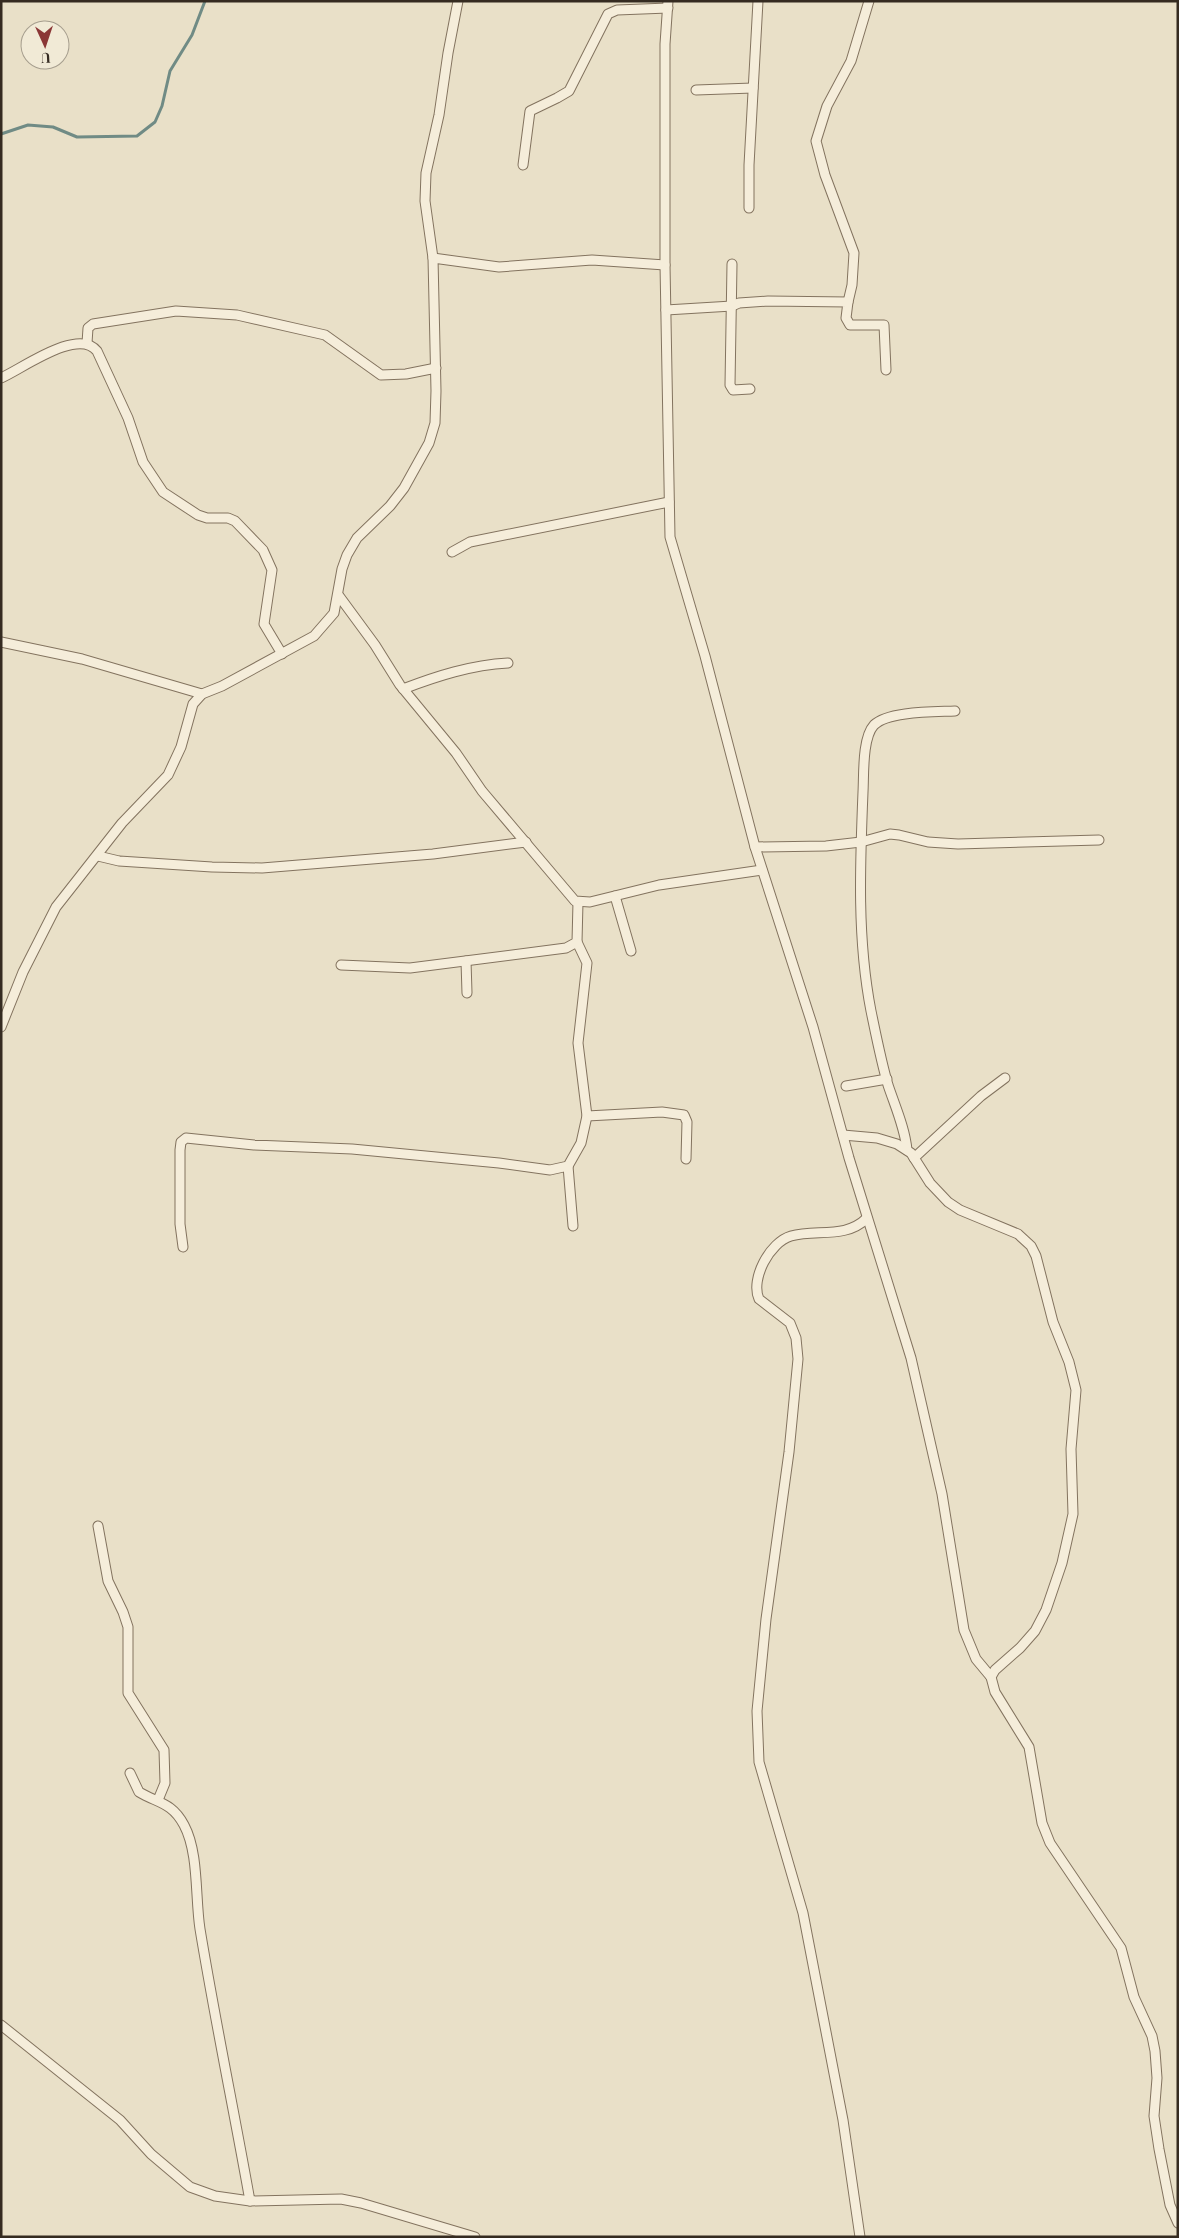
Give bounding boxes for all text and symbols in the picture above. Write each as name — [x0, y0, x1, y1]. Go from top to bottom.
north arrow — [20, 20, 70, 70]
text: U — [40, 49, 51, 68]

